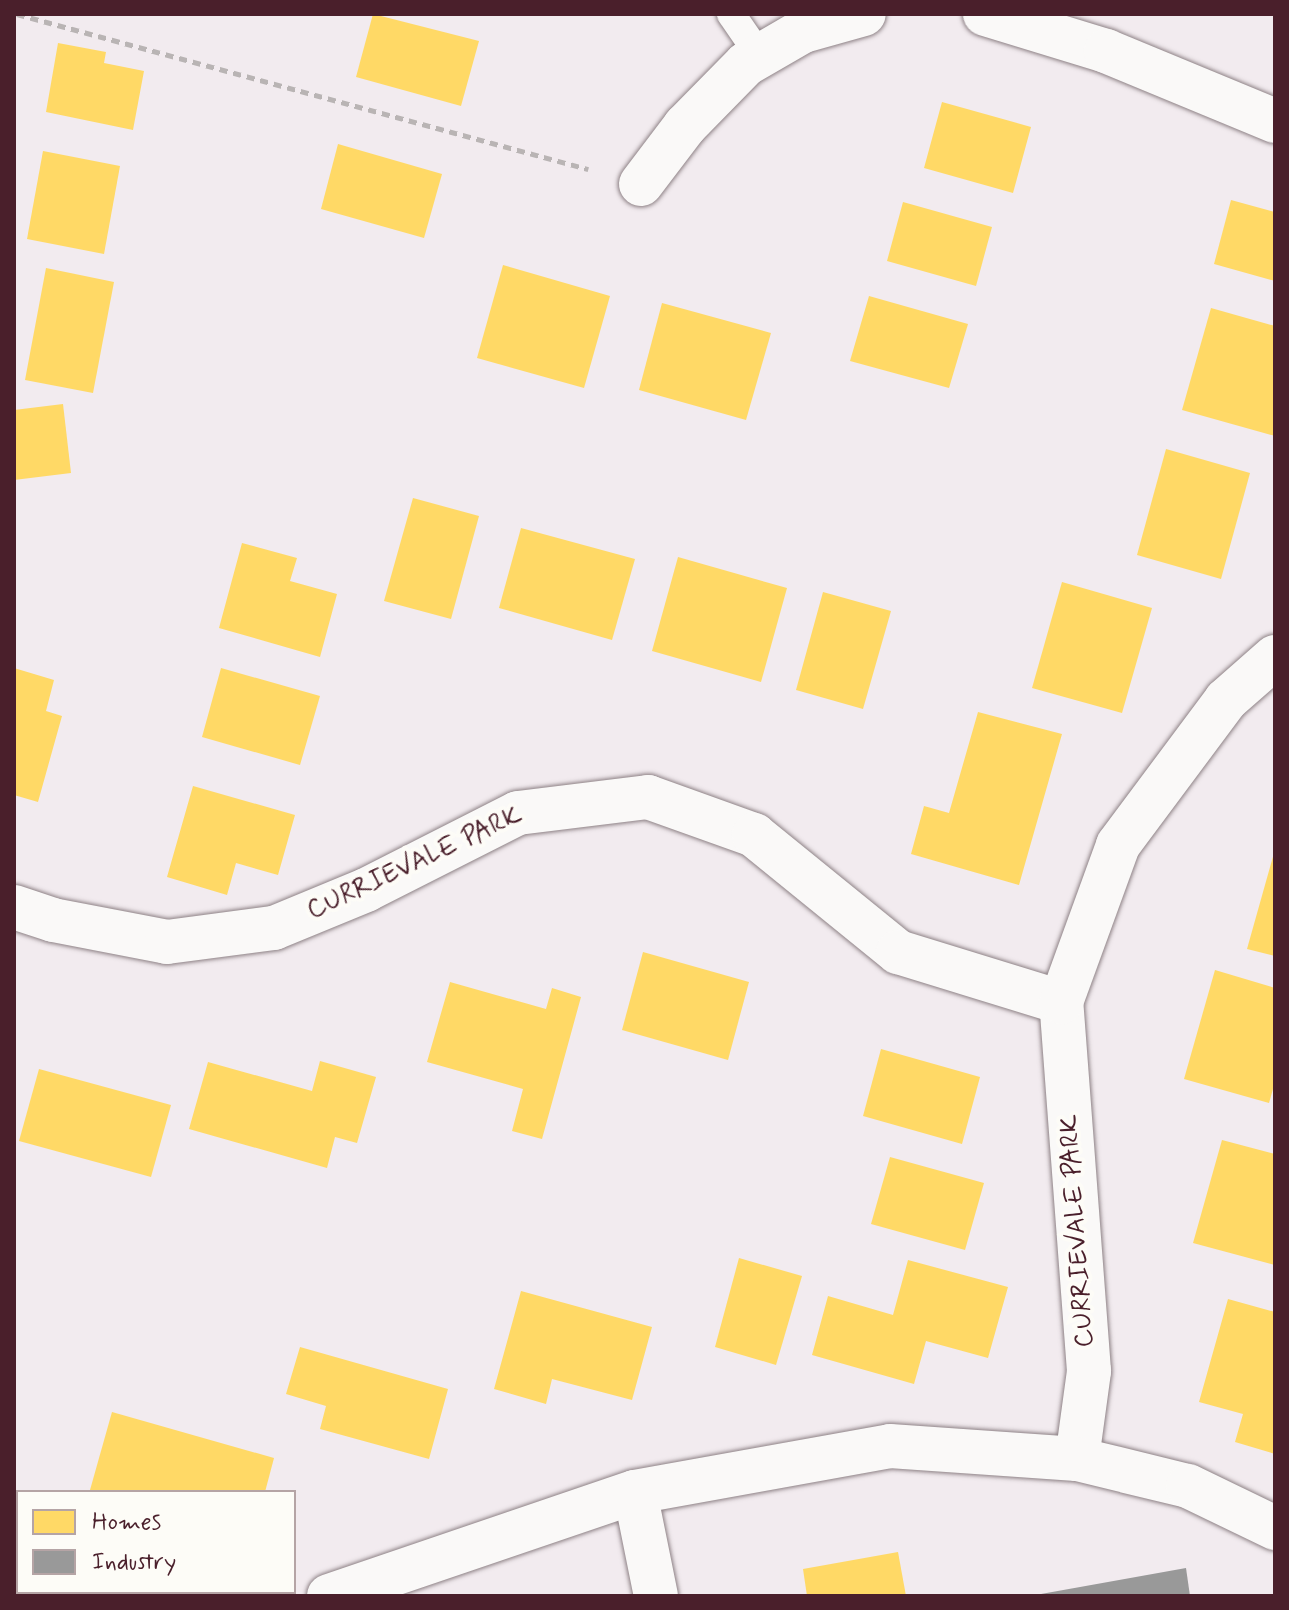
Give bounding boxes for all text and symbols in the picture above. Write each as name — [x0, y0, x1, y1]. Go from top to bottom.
street label: CURRIEVALE PARK — [305, 801, 525, 927]
street label: CURRIEVALE PARK — [1054, 1116, 1102, 1346]
legend — [16, 1490, 296, 1594]
text: Homes — [92, 1507, 161, 1538]
text: Industry — [92, 1547, 176, 1578]

